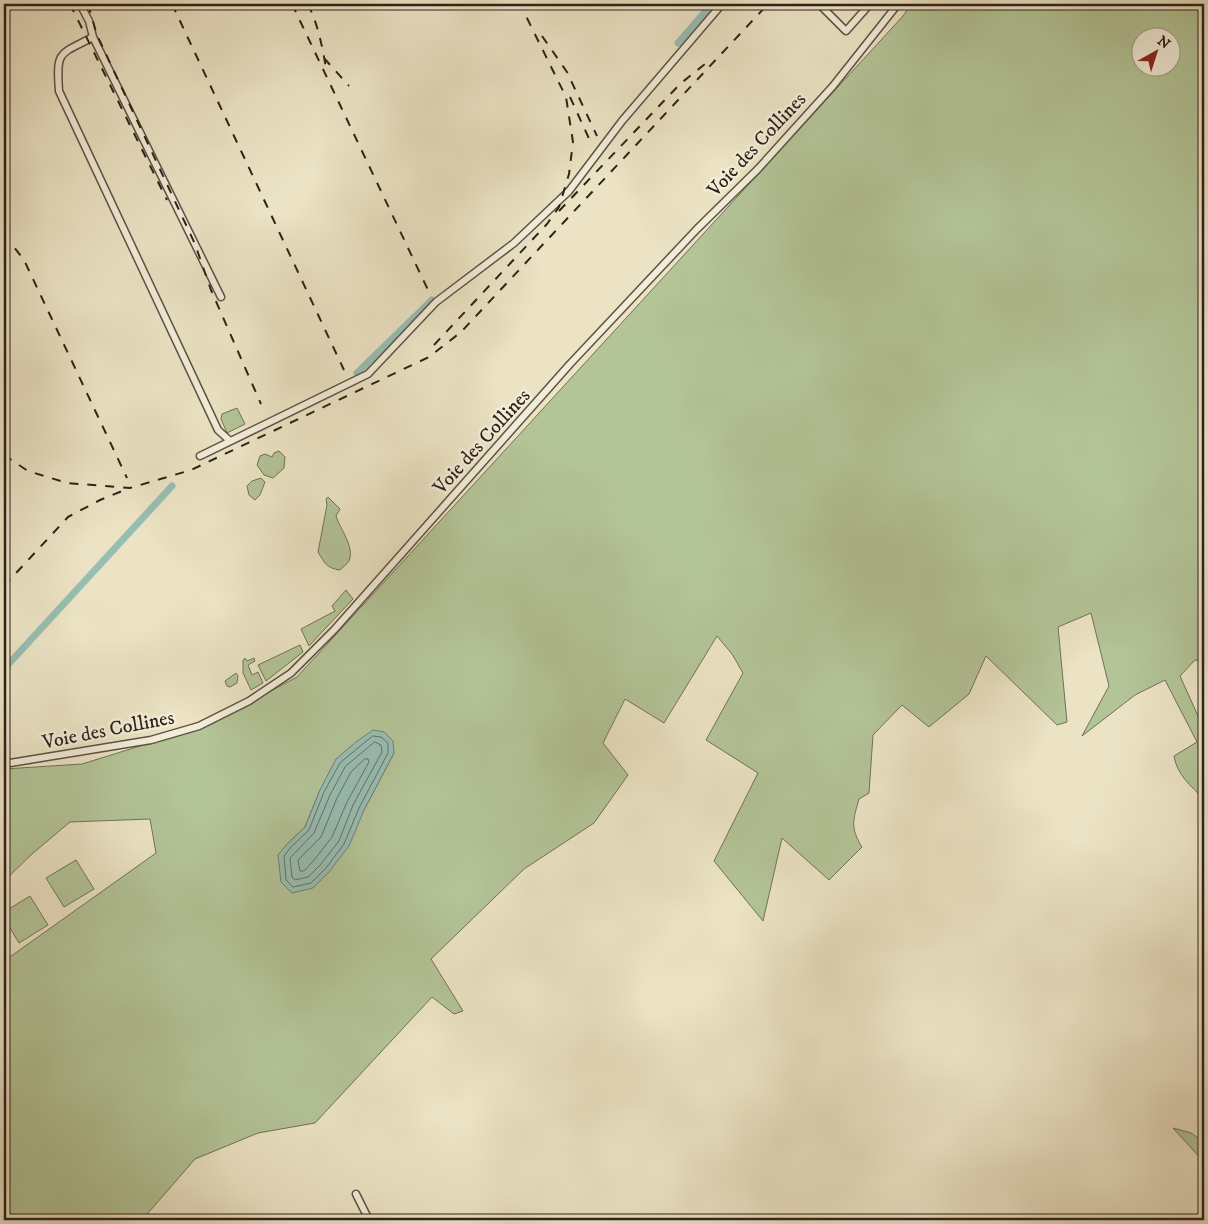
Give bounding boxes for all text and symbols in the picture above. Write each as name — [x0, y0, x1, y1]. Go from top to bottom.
north arrow — [1130, 28, 1180, 78]
text: N — [1153, 32, 1174, 54]
street label: Voie des Collines — [702, 87, 812, 203]
street label: Voie des Collines — [427, 384, 536, 501]
street label: Voie des Collines — [39, 705, 177, 756]

